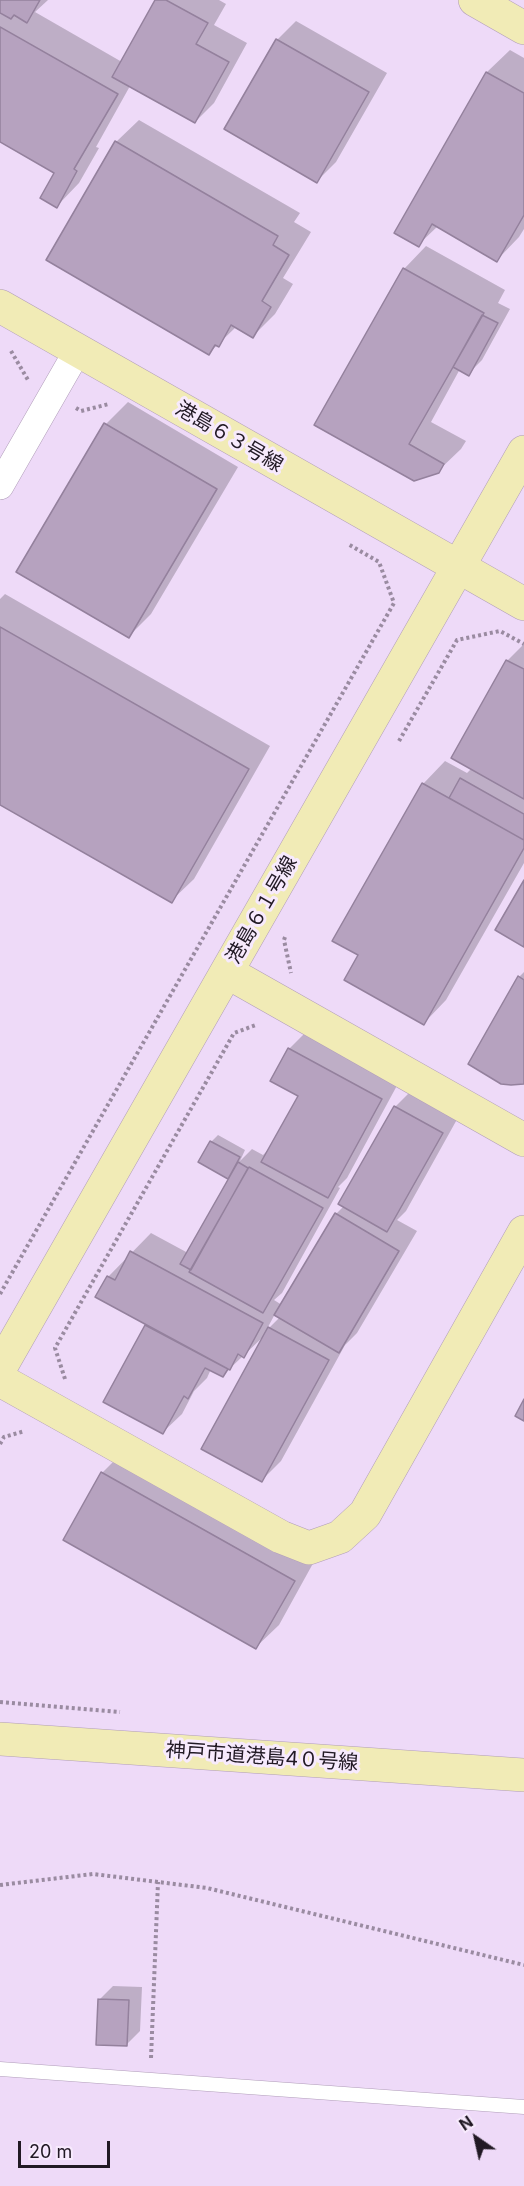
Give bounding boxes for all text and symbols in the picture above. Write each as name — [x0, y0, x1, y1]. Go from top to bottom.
street label: 港島６３号線 — [171, 397, 287, 477]
street label: 港島６１号線 — [222, 852, 302, 968]
street label: 神戸市道港島4０号線 — [165, 1738, 359, 1776]
north arrow — [446, 2108, 506, 2168]
text: N — [455, 2111, 477, 2135]
scale bar — [21, 2129, 112, 2167]
text: 20 m — [29, 2141, 72, 2162]

